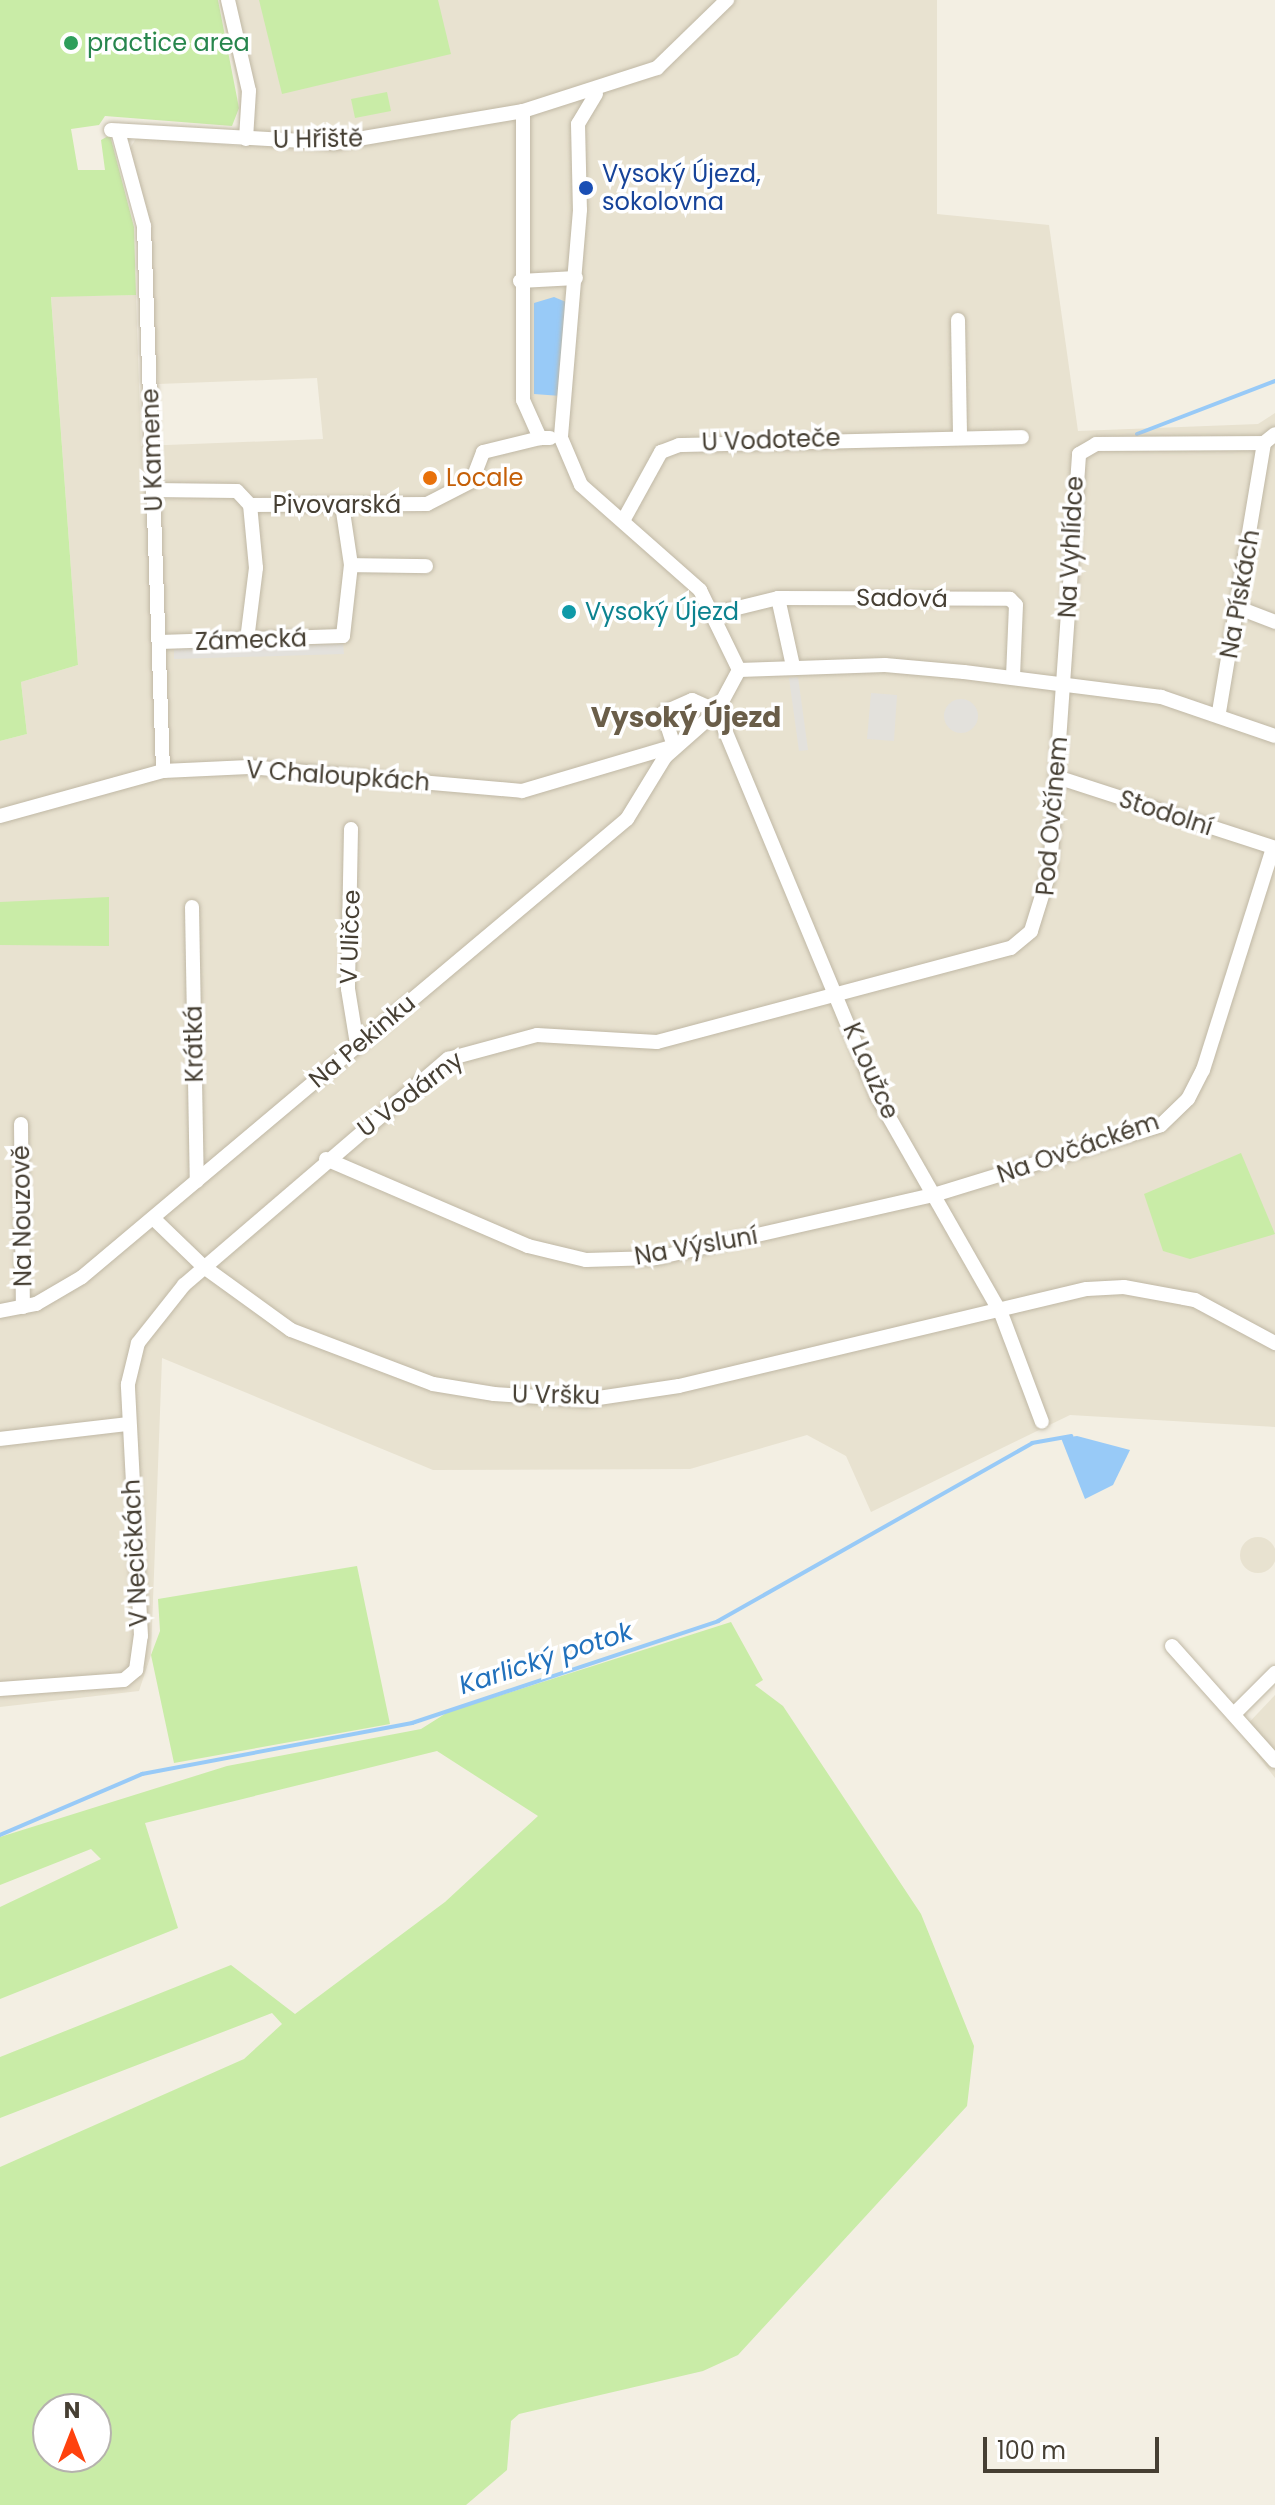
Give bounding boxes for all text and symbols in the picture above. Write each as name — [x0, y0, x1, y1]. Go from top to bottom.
place label: practice area — [87, 29, 250, 57]
marker: practice area — [62, 34, 80, 52]
street label: U Hřiště — [273, 124, 363, 154]
place label: Vysoký Újezd, sokolovna — [602, 160, 761, 216]
marker: Vysoký Újezd, sokolovna — [577, 179, 595, 197]
street label: U Kamene — [135, 388, 169, 512]
street label: U Vodoteče — [701, 423, 841, 457]
place label: Locale — [446, 464, 523, 492]
marker: Locale — [421, 469, 439, 487]
street label: Na Vyhlídce — [1053, 475, 1089, 619]
street label: Pivovarská — [273, 491, 401, 519]
street label: Na Pískách — [1215, 527, 1265, 661]
street label: Sadová — [856, 583, 948, 613]
place label: Vysoký Újezd — [585, 598, 739, 626]
marker: Vysoký Újezd — [560, 603, 578, 621]
street label: Zámecká — [195, 624, 307, 656]
district label: Vysoký Újezd — [591, 701, 781, 735]
street label: Pod Ovčínem — [1031, 735, 1073, 897]
street label: V Chaloupkách — [245, 755, 431, 797]
street label: Stodolní — [1115, 784, 1217, 842]
street label: V Uličce — [334, 889, 366, 985]
street label: Na Pekinku — [303, 988, 421, 1094]
street label: Krátká — [179, 1005, 209, 1083]
street label: K Loužce — [837, 1018, 905, 1124]
street label: U Vodárny — [352, 1045, 468, 1143]
street label: Na Ovčáckém — [993, 1107, 1163, 1189]
street label: Na Nouzově — [6, 1145, 38, 1287]
street label: Na Výsluní — [632, 1221, 760, 1271]
street label: U Vršku — [512, 1380, 600, 1410]
street label: V Necičkách — [117, 1478, 153, 1628]
water label: Karlický potok — [455, 1616, 637, 1702]
north arrow — [32, 2393, 112, 2473]
text: N — [64, 2395, 80, 2426]
scale bar — [987, 2421, 1163, 2471]
text: 100 m — [997, 2434, 1066, 2467]

